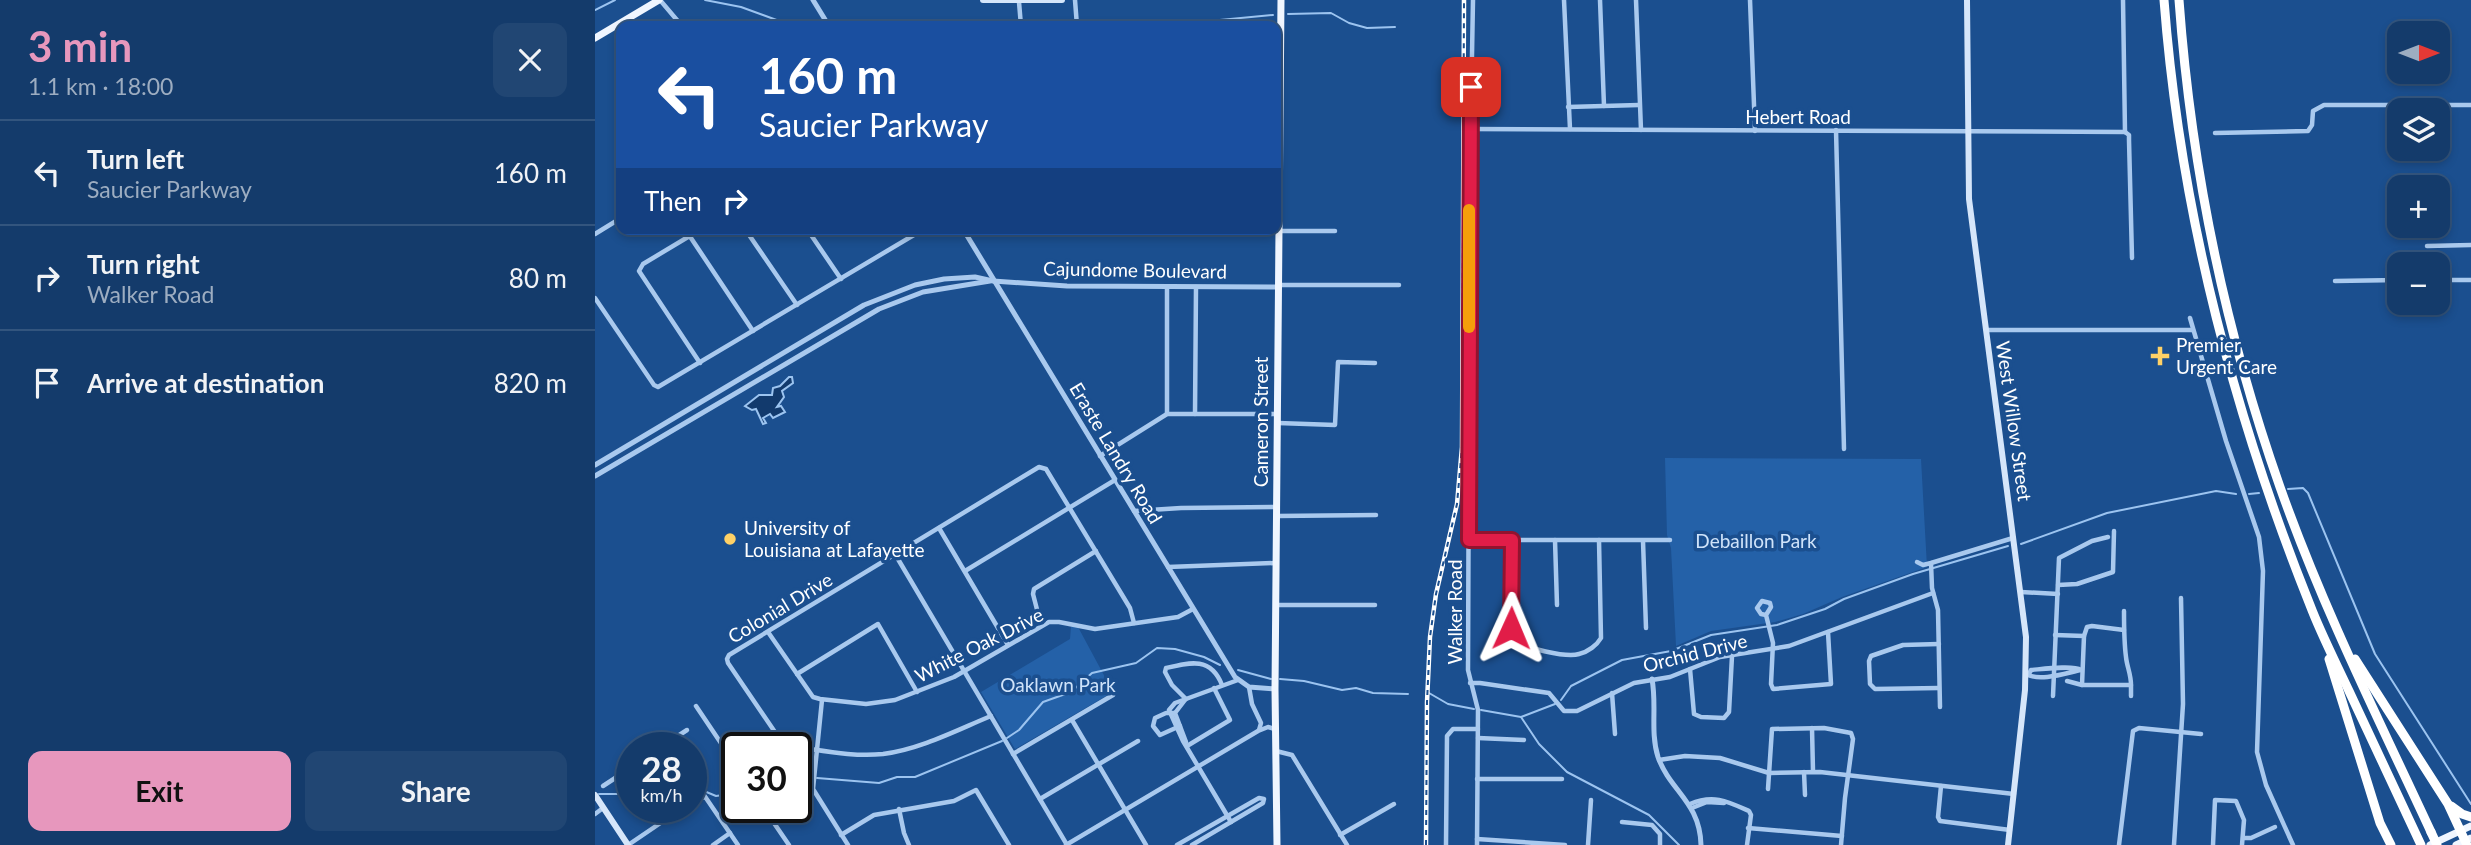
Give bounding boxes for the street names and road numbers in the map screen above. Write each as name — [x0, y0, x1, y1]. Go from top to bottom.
street label: Hebert Road — [1745, 105, 1851, 128]
street label: Cajundome Boulevard — [1043, 256, 1227, 283]
street label: West Willow Street — [1992, 339, 2037, 503]
street label: Cameron Street — [1249, 357, 1272, 487]
street label: Eraste Landry Road — [1065, 378, 1168, 527]
street label: Walker Road — [1443, 559, 1466, 665]
street label: Colonial Drive — [723, 567, 836, 648]
street label: White Oak Drive — [911, 602, 1047, 687]
street label: Orchid Drive — [1640, 628, 1749, 677]

